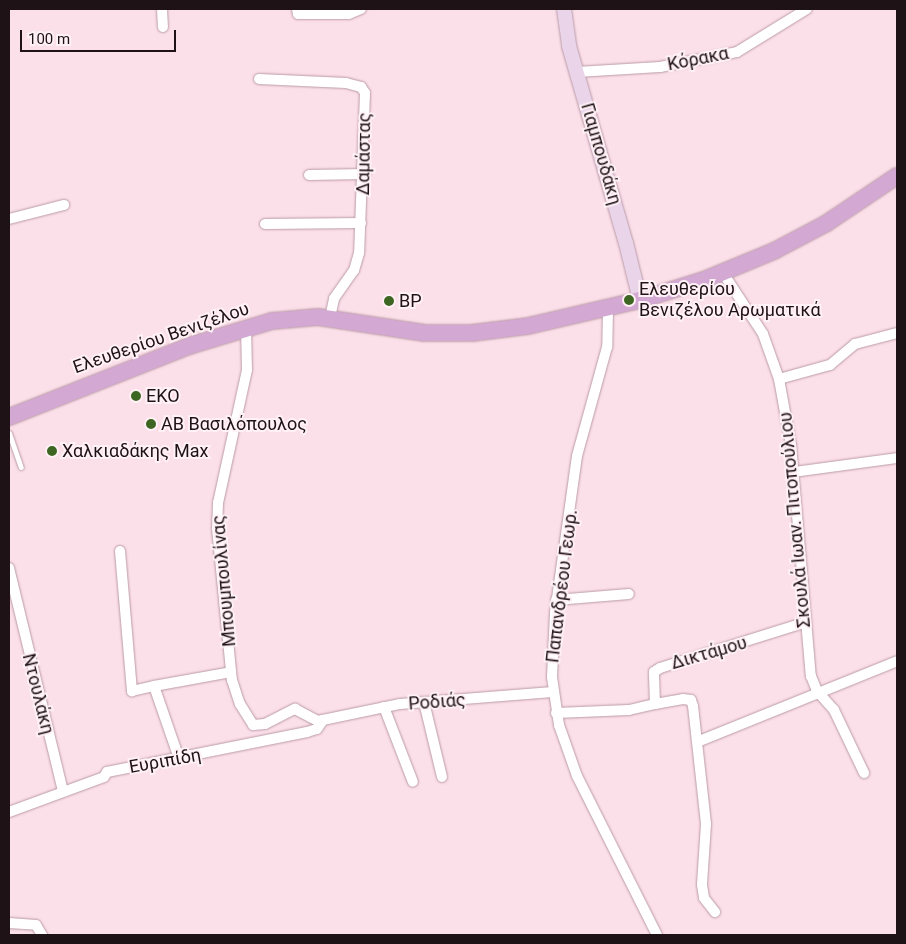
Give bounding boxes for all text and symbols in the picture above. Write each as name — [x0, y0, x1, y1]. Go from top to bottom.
scale bar — [22, 20, 179, 52]
text: 100 m — [28, 30, 70, 48]
street label: Κόρακα — [666, 42, 730, 76]
street label: Γιαμπουδάκη — [576, 101, 626, 207]
street label: Δαμάστας — [352, 113, 376, 195]
place label: Ελευθερίου Βενιζέλου Αρωματικά — [639, 279, 821, 322]
place label: BP — [399, 290, 422, 312]
marker: Ελευθερίου Βενιζέλου Αρωματικά — [623, 294, 635, 306]
marker: BP — [383, 295, 395, 307]
street label: Ελευθερίου Βενιζέλου — [70, 298, 252, 378]
place label: EKO — [146, 385, 180, 407]
marker: EKO — [130, 390, 142, 402]
street label: Σκουλά Ιωαν. Πιτοπούλιου — [775, 411, 815, 629]
place label: ΑΒ Βασιλόπουλος — [161, 413, 307, 435]
marker: ΑΒ Βασιλόπουλος — [145, 418, 157, 430]
place label: Χαλκιαδάκης Max — [62, 440, 208, 462]
marker: Χαλκιαδάκης Max — [46, 445, 58, 457]
street label: Παπανδρέου Γεωρ. — [542, 508, 582, 664]
street label: Μπουμπουλίνας — [207, 514, 241, 648]
street label: Δικτάμου — [668, 632, 750, 674]
street label: Ντουλάκη — [18, 651, 58, 737]
street label: Ροδιάς — [408, 689, 466, 715]
street label: Ευριπίδη — [127, 744, 203, 778]

